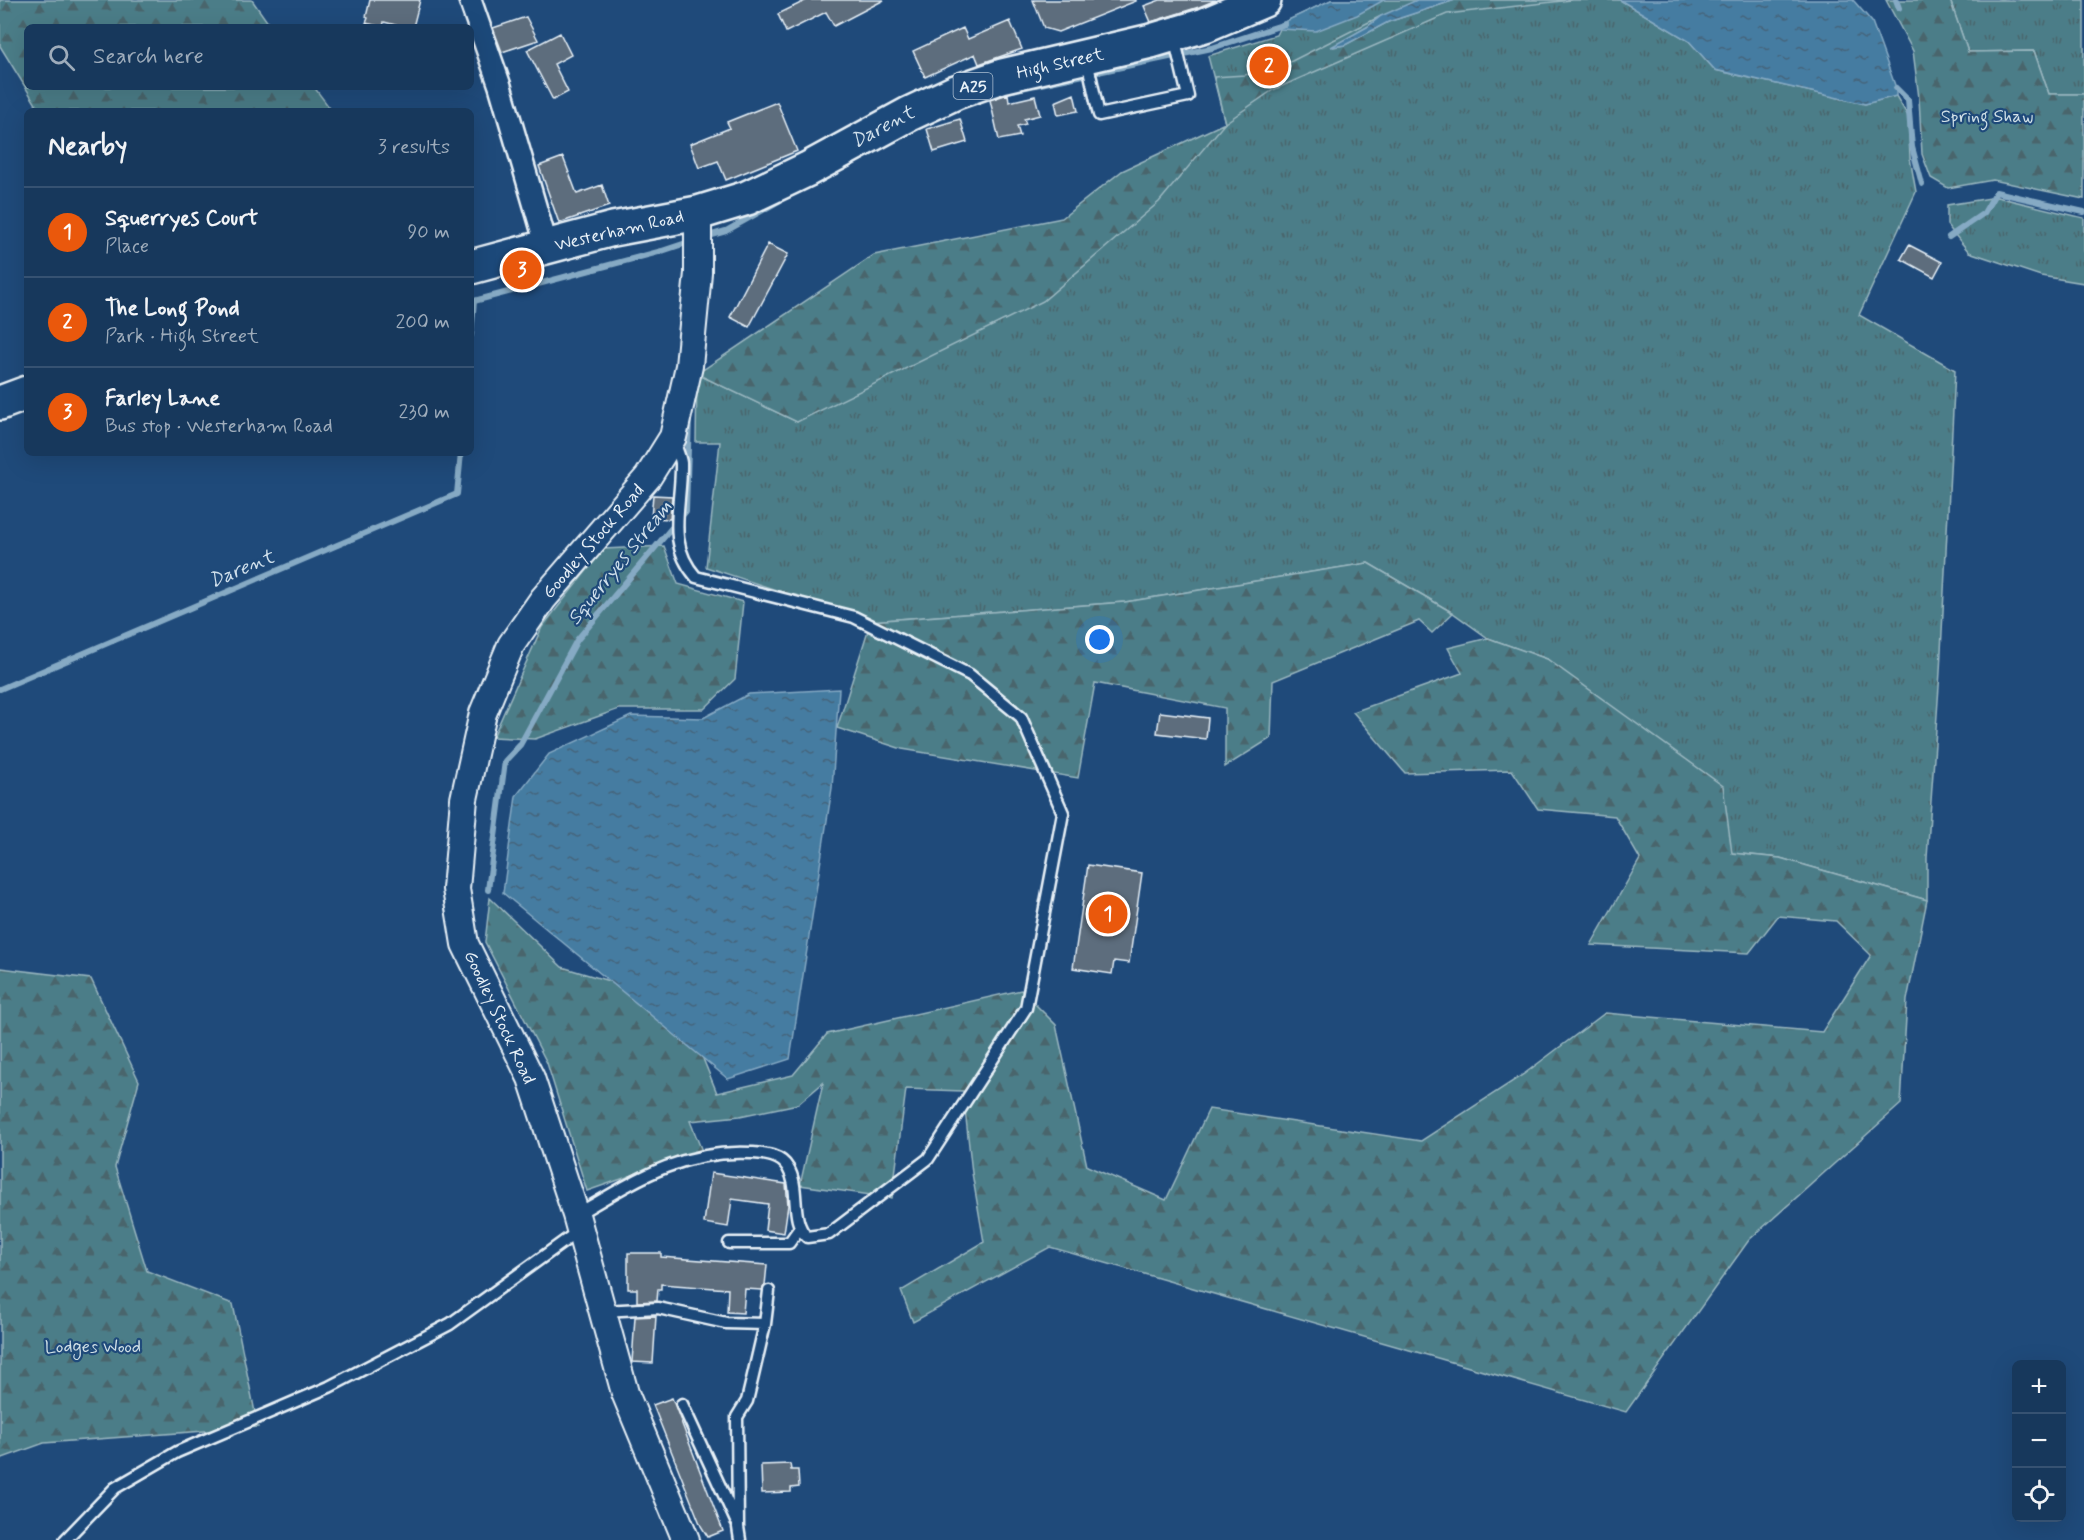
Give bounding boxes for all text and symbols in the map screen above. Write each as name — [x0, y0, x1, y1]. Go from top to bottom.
search box — [24, 24, 474, 90]
icon: search — [45, 41, 78, 74]
street label: High Street — [1014, 42, 1107, 88]
text: Search here — [93, 43, 204, 71]
pin: 2 — [1250, 44, 1288, 88]
road number: A25 — [954, 73, 992, 99]
water label: Darent — [846, 99, 920, 155]
park label: Spring Shaw — [1941, 105, 2034, 131]
text: Nearby — [48, 130, 127, 164]
text: 3 results — [378, 134, 450, 161]
street label: Westerham Road — [552, 204, 686, 257]
text: Squerryes Court — [105, 205, 258, 233]
text: 1 — [63, 219, 72, 246]
text: 90 m — [407, 219, 450, 246]
text: Place — [105, 233, 149, 260]
pin: 3 — [502, 248, 542, 292]
text: The Long Pond — [105, 295, 240, 323]
text: 2 — [63, 309, 72, 336]
text: 200 m — [395, 309, 450, 336]
text: Park · High Street — [105, 323, 259, 350]
text: Farley Lane — [105, 385, 220, 413]
text: 3 — [63, 399, 72, 426]
text: 230 m — [398, 399, 450, 426]
text: Bus stop · Westerham Road — [105, 413, 333, 440]
street label: Goodley Stock Road — [537, 479, 650, 604]
water label: Squerryes Stream — [561, 495, 679, 631]
water label: Darent — [205, 543, 279, 595]
your location — [1085, 625, 1114, 654]
pin: 1 — [1088, 892, 1128, 936]
street label: Goodley Stock Road — [458, 947, 541, 1088]
park label: Lodges Wood — [45, 1335, 141, 1360]
map controls — [2012, 1360, 2066, 1522]
button: + — [2012, 1360, 2066, 1414]
button: − — [2012, 1414, 2066, 1468]
button: locate — [2012, 1468, 2066, 1522]

